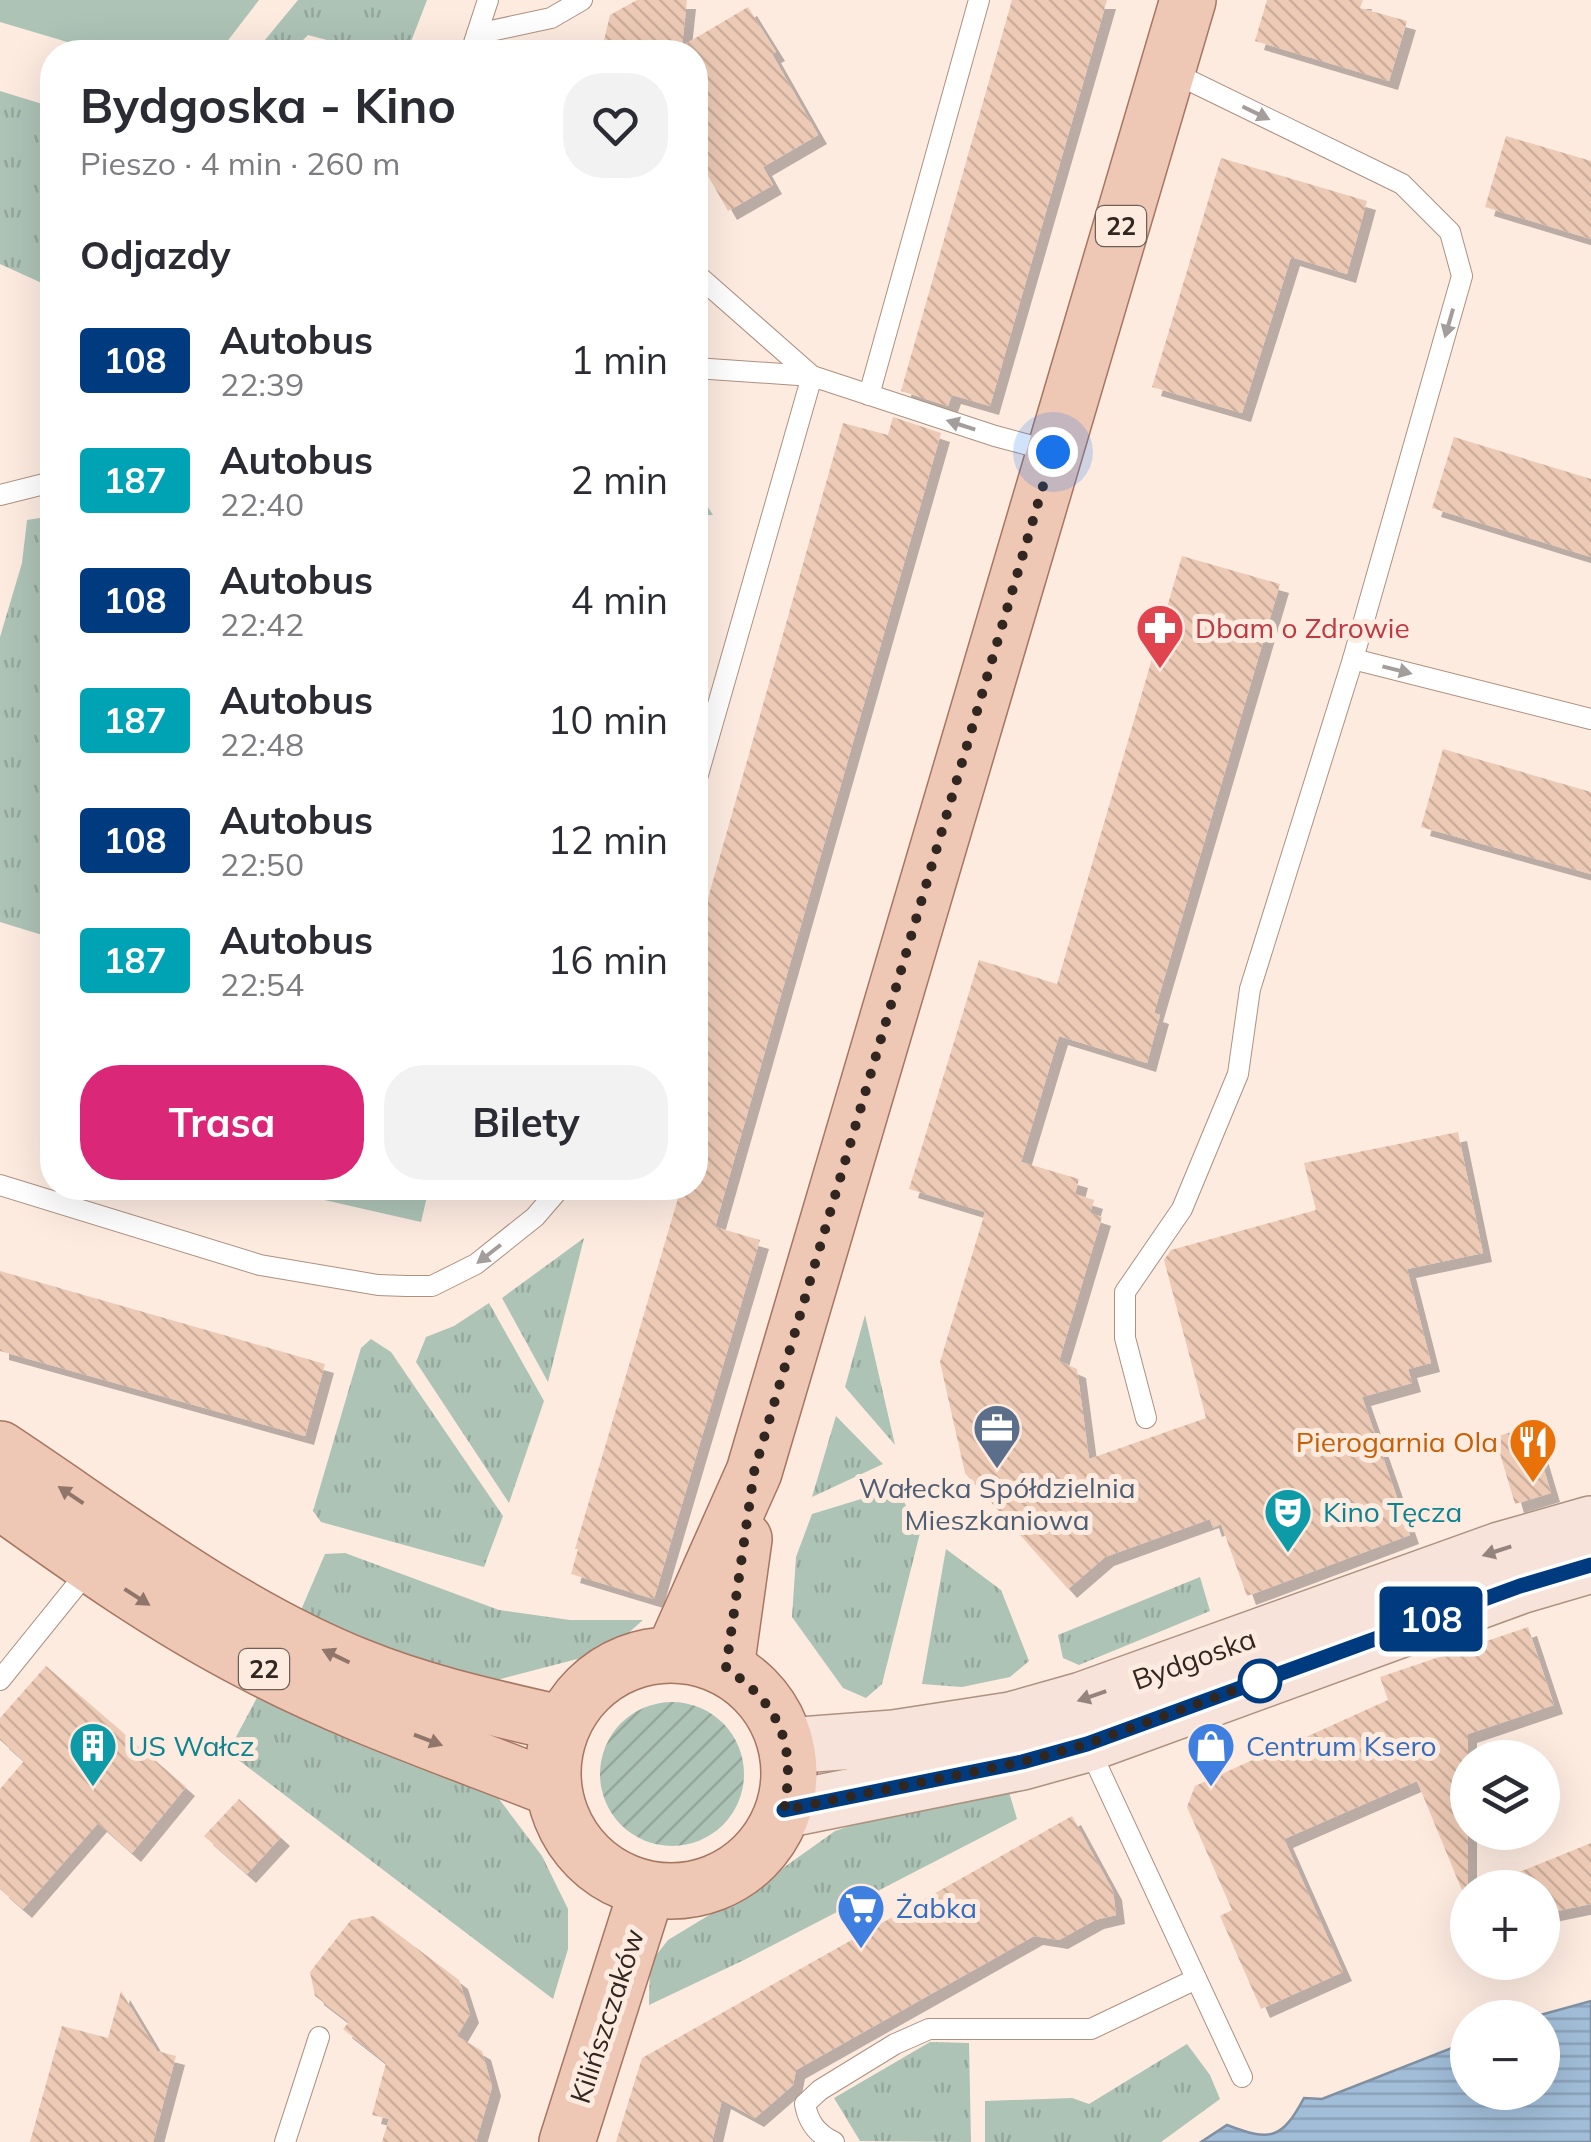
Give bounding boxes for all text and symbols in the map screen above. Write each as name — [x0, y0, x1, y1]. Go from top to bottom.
button: heart — [563, 73, 668, 178]
text: Bydgoska - Kino — [80, 75, 456, 135]
one-way arrow — [1242, 104, 1271, 121]
text: Pieszo · 4 min · 260 m — [80, 143, 400, 183]
road number: 22 — [1096, 206, 1146, 246]
text: Odjazdy — [80, 231, 231, 279]
one-way arrow — [1441, 309, 1456, 339]
text: Autobus — [220, 316, 373, 364]
text: 1 min — [571, 336, 668, 384]
text: 108 — [103, 338, 167, 382]
text: 22:39 — [220, 364, 304, 404]
one-way arrow — [945, 417, 975, 432]
your location — [1028, 427, 1078, 477]
text: Autobus — [220, 436, 373, 484]
text: 2 min — [571, 456, 668, 504]
text: 187 — [103, 458, 167, 502]
text: 22:40 — [220, 484, 304, 524]
text: Autobus — [220, 556, 373, 604]
text: 4 min — [571, 576, 668, 624]
text: 108 — [103, 578, 167, 622]
pharmacy icon: Dbam o Zdrowie — [1134, 602, 1186, 670]
text: 22:42 — [220, 604, 304, 644]
place label: Dbam o Zdrowie — [1195, 610, 1410, 645]
one-way arrow — [1382, 663, 1413, 679]
text: Autobus — [220, 676, 373, 724]
text: 10 min — [548, 696, 668, 744]
text: 187 — [103, 698, 167, 742]
text: 22:48 — [220, 724, 304, 764]
text: Autobus — [220, 796, 373, 844]
text: 12 min — [548, 816, 668, 864]
text: 108 — [103, 818, 167, 862]
text: 22:50 — [220, 844, 304, 884]
text: Autobus — [220, 916, 373, 964]
text: 16 min — [548, 936, 668, 984]
text: 187 — [103, 938, 167, 982]
text: 22:54 — [220, 964, 304, 1004]
button: Trasa — [80, 1065, 364, 1180]
button: Bilety — [384, 1065, 668, 1180]
one-way arrow — [476, 1243, 502, 1264]
office icon: Wałecka Spółdzielnia Mieszkaniowa — [971, 1402, 1023, 1470]
restaurant icon: Pierogarnia Ola — [1507, 1416, 1559, 1484]
place label: Pierogarnia Ola — [1296, 1424, 1498, 1459]
place label: Wałecka Spółdzielnia Mieszkaniowa — [858, 1470, 1136, 1537]
theatre icon: Kino Tęcza — [1262, 1486, 1314, 1554]
one-way arrow — [57, 1487, 84, 1505]
place label: Kino Tęcza — [1323, 1494, 1462, 1529]
one-way arrow — [1482, 1545, 1512, 1560]
line badge: 108 — [1374, 1586, 1488, 1652]
one-way arrow — [124, 1587, 151, 1605]
text: 108 — [1399, 1597, 1463, 1641]
street label: Bydgoska — [1128, 1620, 1260, 1697]
one-way arrow — [321, 1647, 350, 1664]
road number: 22 — [239, 1649, 289, 1689]
unlabelled marker — [1239, 1660, 1281, 1702]
one-way arrow — [1077, 1689, 1107, 1704]
building icon: US Wałcz — [67, 1720, 119, 1788]
shop icon: Centrum Ksero — [1185, 1720, 1237, 1788]
place label: US Wałcz — [128, 1728, 255, 1763]
place label: Centrum Ksero — [1246, 1728, 1436, 1763]
one-way arrow — [414, 1733, 444, 1748]
map controls — [1450, 1740, 1560, 2110]
button: layers — [1450, 1740, 1560, 1850]
button: + — [1450, 1870, 1560, 1980]
supermarket icon: Żabka — [835, 1882, 887, 1950]
place label: Żabka — [896, 1890, 977, 1925]
street label: Kilińszczaków — [562, 1924, 651, 2108]
button: − — [1450, 2000, 1560, 2110]

